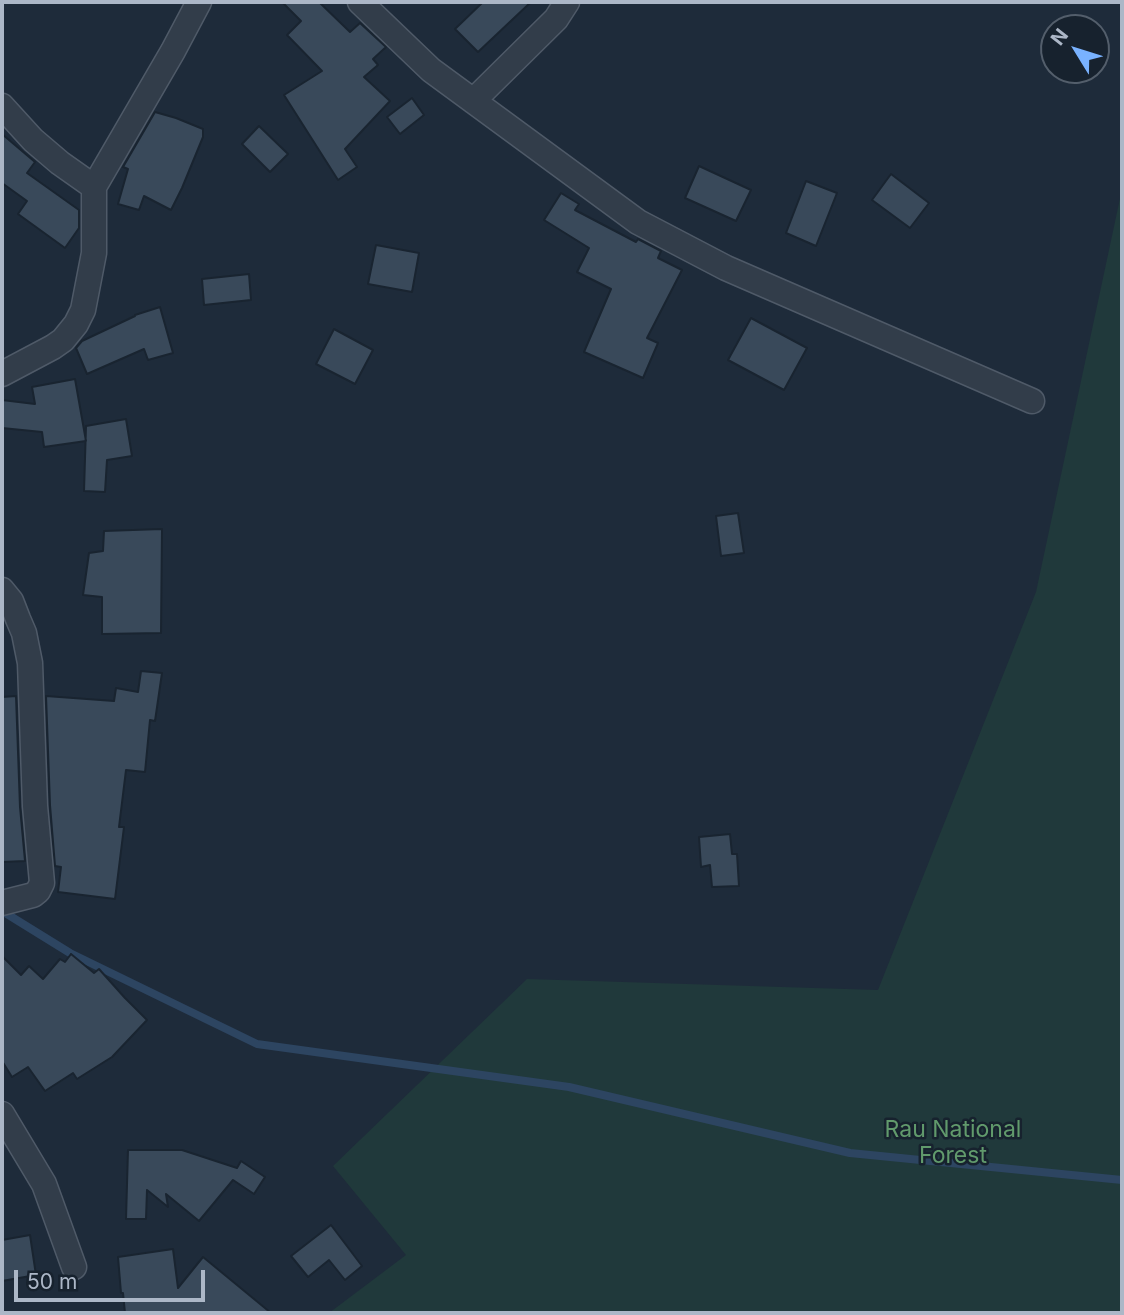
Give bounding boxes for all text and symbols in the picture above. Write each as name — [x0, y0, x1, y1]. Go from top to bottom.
north arrow — [1040, 14, 1110, 84]
text: N — [1046, 24, 1073, 50]
park label: Rau National Forest — [885, 1116, 1021, 1170]
scale bar — [18, 1256, 208, 1300]
text: 50 m — [27, 1269, 77, 1294]

